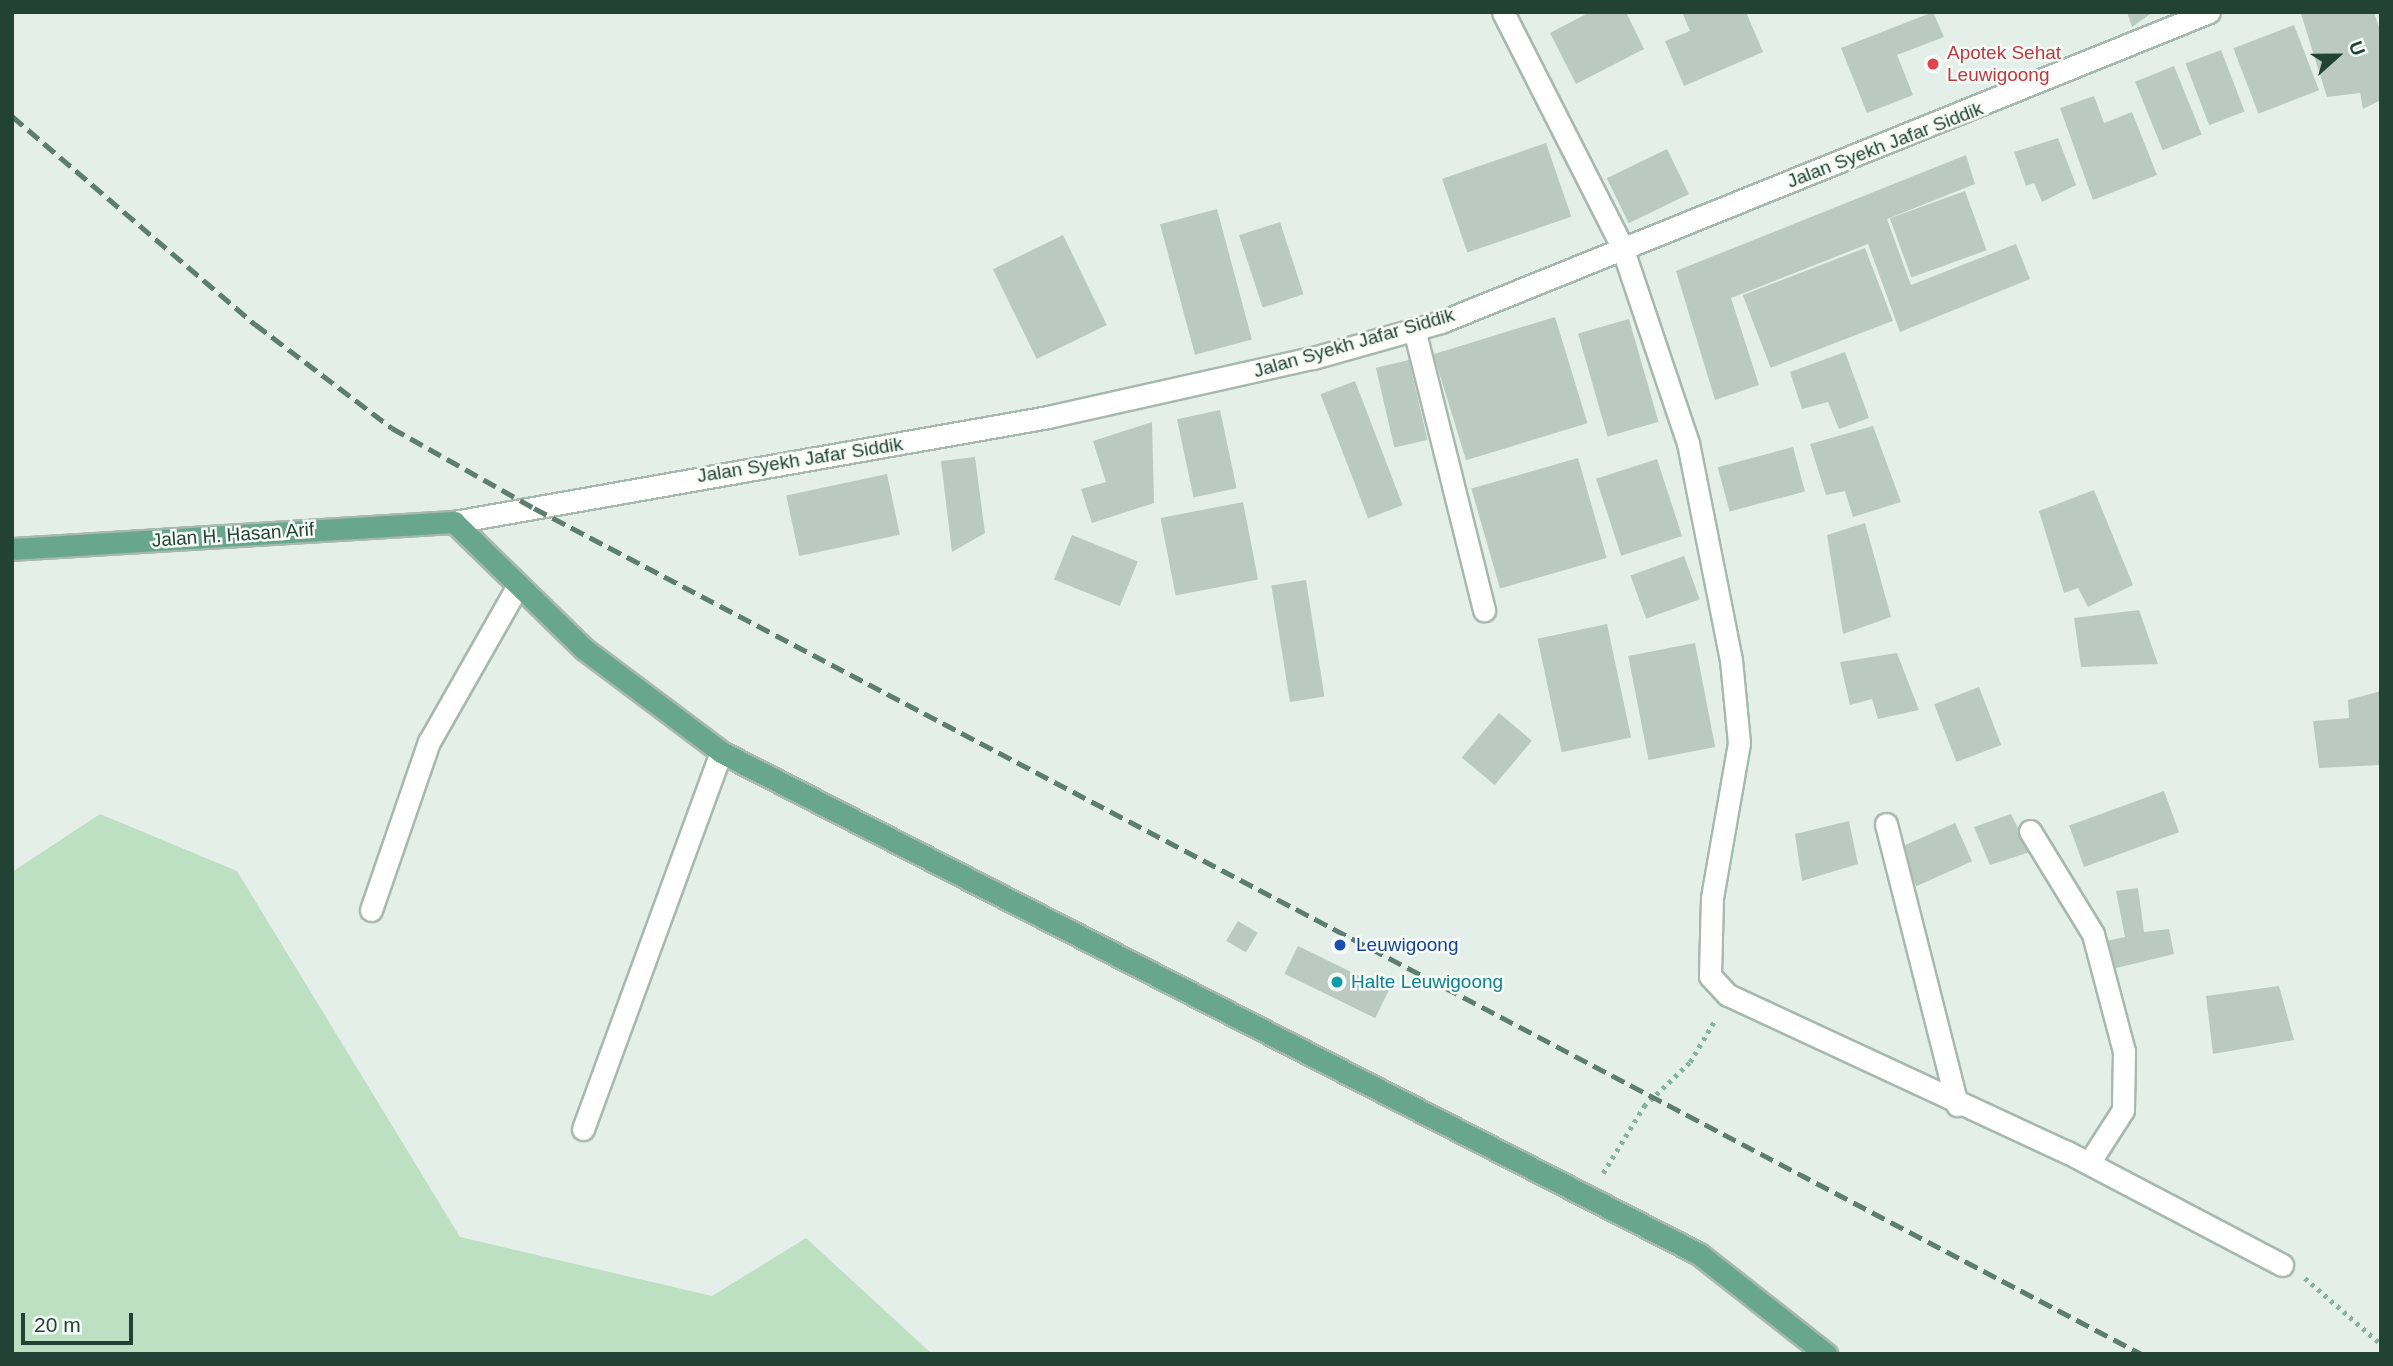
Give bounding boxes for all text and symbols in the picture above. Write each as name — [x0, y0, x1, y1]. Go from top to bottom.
north arrow — [2302, 21, 2372, 91]
text: U — [2345, 38, 2369, 58]
place label: Apotek Sehat Leuwigoong — [1947, 42, 2061, 86]
marker: Apotek Sehat Leuwigoong — [1925, 56, 1941, 72]
street label: Jalan Syekh Jafar Siddik — [1784, 97, 1986, 193]
street label: Jalan Syekh Jafar Siddik — [1251, 303, 1457, 383]
street label: Jalan Syekh Jafar Siddik — [695, 432, 905, 488]
street label: Jalan H. Hasan Arif — [151, 518, 315, 552]
place label: Leuwigoong — [1356, 934, 1458, 956]
marker: Leuwigoong — [1330, 935, 1350, 955]
place label: Halte Leuwigoong — [1351, 971, 1503, 993]
marker: Halte Leuwigoong — [1329, 974, 1345, 990]
scale bar — [24, 1300, 136, 1344]
text: 20 m — [34, 1313, 81, 1336]

